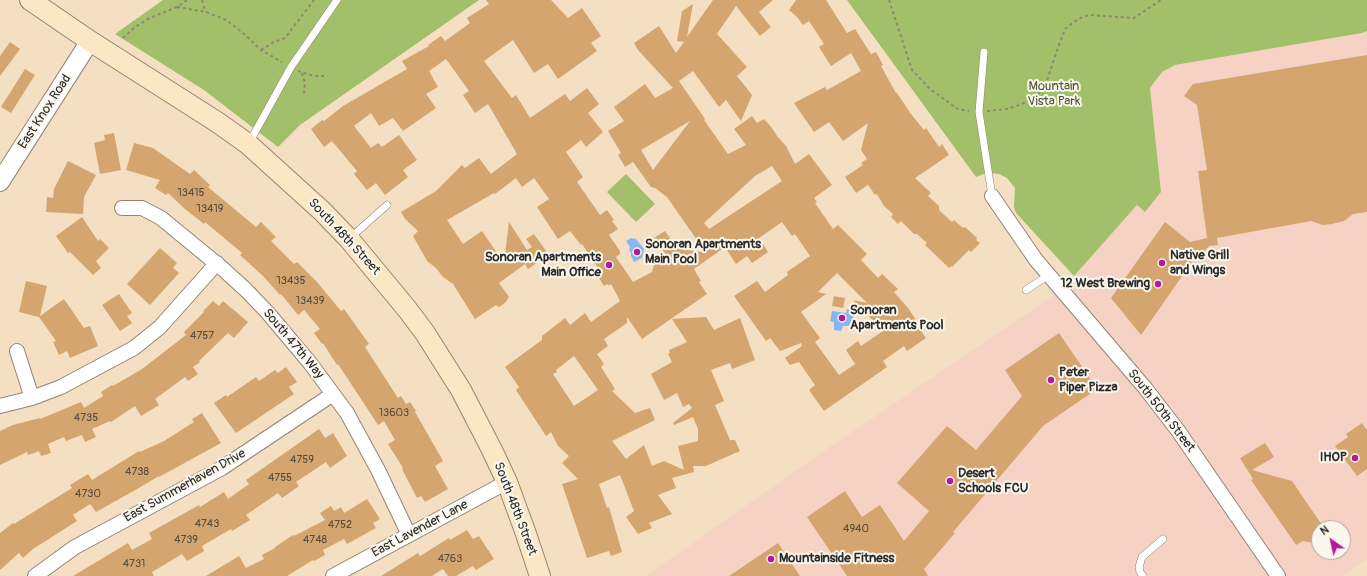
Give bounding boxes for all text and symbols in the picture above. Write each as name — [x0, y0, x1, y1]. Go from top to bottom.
street label: East Knox Road — [15, 72, 75, 152]
park label: Mountain Vista Park — [1028, 79, 1080, 110]
house number: 13415 — [177, 186, 205, 200]
street label: South 48th Street — [305, 196, 383, 278]
house number: 13419 — [197, 202, 223, 216]
place label: Sonoran Apartments Main Pool — [645, 237, 761, 268]
marker: Sonoran Apartments Main Pool — [632, 247, 642, 257]
place label: Native Grill and Wings — [1170, 248, 1229, 279]
place label: Sonoran Apartments Main Office — [485, 250, 601, 281]
marker: Native Grill and Wings — [1157, 258, 1167, 268]
marker: Sonoran Apartments Main Office — [604, 260, 614, 270]
house number: 13435 — [277, 274, 305, 288]
place label: 12 West Brewing — [1060, 276, 1150, 292]
marker: 12 West Brewing — [1153, 279, 1163, 289]
house number: 13439 — [296, 294, 324, 308]
place label: Sonoran Apartments Pool — [850, 303, 944, 334]
street label: South 47th Way — [259, 306, 327, 382]
marker: Sonoran Apartments Pool — [837, 313, 847, 323]
house number: 4757 — [190, 329, 214, 343]
place label: Peter Piper Pizza — [1059, 365, 1118, 396]
street label: South 50th Street — [1124, 367, 1198, 455]
marker: Peter Piper Pizza — [1046, 375, 1056, 385]
house number: 13603 — [379, 406, 409, 420]
house number: 4735 — [74, 411, 98, 425]
street label: East Summerhaven Drive — [121, 446, 249, 526]
place label: IHOP — [1320, 450, 1347, 466]
house number: 4759 — [290, 453, 314, 467]
marker: IHOP — [1350, 453, 1360, 463]
street label: South 48th Street — [490, 460, 540, 558]
house number: 4738 — [125, 465, 149, 479]
place label: Desert Schools FCU — [958, 466, 1028, 497]
house number: 4755 — [268, 471, 292, 485]
marker: Desert Schools FCU — [945, 476, 955, 486]
house number: 4730 — [75, 487, 101, 501]
street label: East Lavender Lane — [369, 497, 471, 561]
house number: 4743 — [195, 517, 219, 531]
house number: 4752 — [328, 518, 352, 532]
north arrow — [1311, 520, 1351, 560]
house number: 4940 — [843, 522, 869, 536]
text: N — [1318, 523, 1331, 538]
house number: 4739 — [174, 533, 198, 547]
house number: 4748 — [303, 533, 327, 547]
place label: Mountainside Fitness — [779, 551, 894, 567]
house number: 4763 — [438, 552, 462, 566]
marker: Mountainside Fitness — [766, 554, 776, 564]
house number: 4731 — [123, 557, 145, 571]

